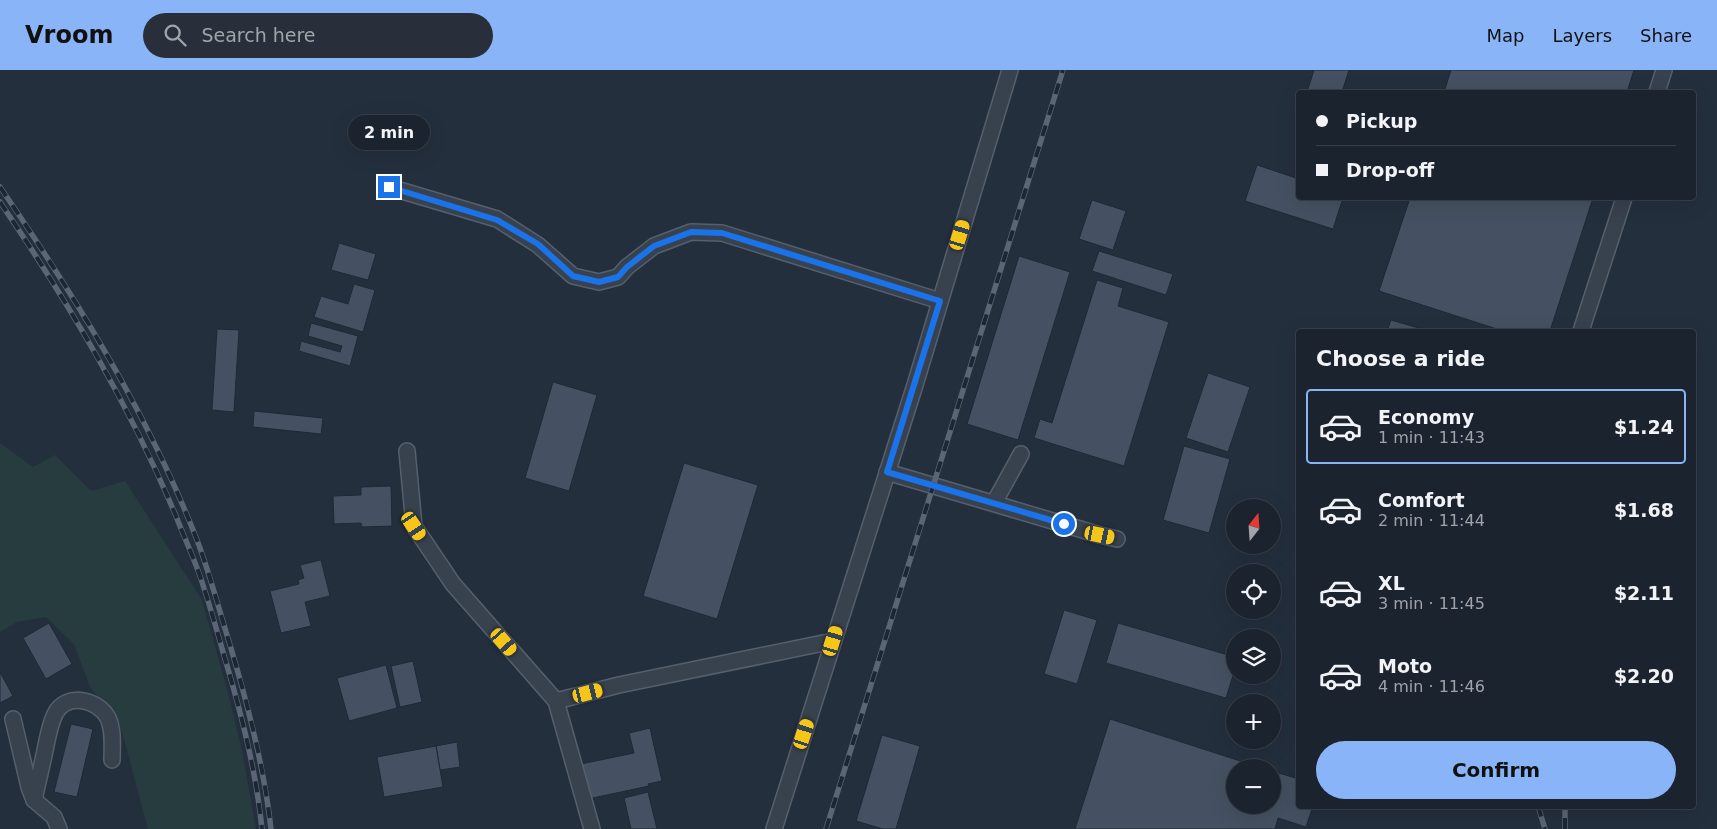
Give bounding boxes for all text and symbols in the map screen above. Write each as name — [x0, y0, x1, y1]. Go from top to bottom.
search box — [143, 13, 493, 58]
text: Vroom — [25, 21, 113, 49]
icon: search — [161, 21, 189, 49]
text: Search here — [201, 24, 316, 46]
text: Map — [1486, 25, 1524, 46]
text: Layers — [1552, 25, 1612, 46]
text: Share — [1640, 25, 1692, 46]
text: Pickup — [1346, 110, 1417, 132]
callout: 2 min — [348, 114, 430, 150]
text: 2 min — [364, 123, 414, 142]
text: Drop-off — [1346, 159, 1434, 181]
route end — [378, 176, 400, 198]
car — [948, 218, 971, 252]
text: Choose a ride — [1316, 346, 1485, 371]
icon: car — [1318, 404, 1363, 449]
text: Economy — [1378, 406, 1474, 428]
text: $1.24 — [1614, 416, 1674, 438]
text: 1 min · 11:43 — [1378, 428, 1485, 447]
icon: car — [1318, 487, 1363, 532]
text: Comfort — [1378, 489, 1465, 511]
north arrow — [1226, 499, 1281, 554]
map controls — [1226, 499, 1281, 814]
text: $1.68 — [1614, 499, 1674, 521]
car — [399, 509, 428, 543]
text: 2 min · 11:44 — [1378, 511, 1485, 530]
route start — [1053, 513, 1075, 535]
car — [1083, 525, 1116, 545]
button: locate — [1226, 564, 1281, 619]
icon: car — [1318, 570, 1363, 615]
text: XL — [1378, 572, 1405, 594]
text: $2.11 — [1614, 582, 1674, 604]
text: 3 min · 11:45 — [1378, 594, 1485, 613]
car — [821, 624, 844, 658]
car — [488, 626, 519, 658]
button: layers — [1226, 629, 1281, 684]
icon: car — [1318, 653, 1363, 698]
text: Moto — [1378, 655, 1432, 677]
text: $2.20 — [1614, 665, 1674, 687]
text: 4 min · 11:46 — [1378, 677, 1485, 696]
car — [571, 682, 604, 704]
button: + — [1226, 694, 1281, 749]
car — [792, 717, 815, 751]
button: Confirm — [1316, 741, 1676, 799]
button: − — [1226, 759, 1281, 814]

